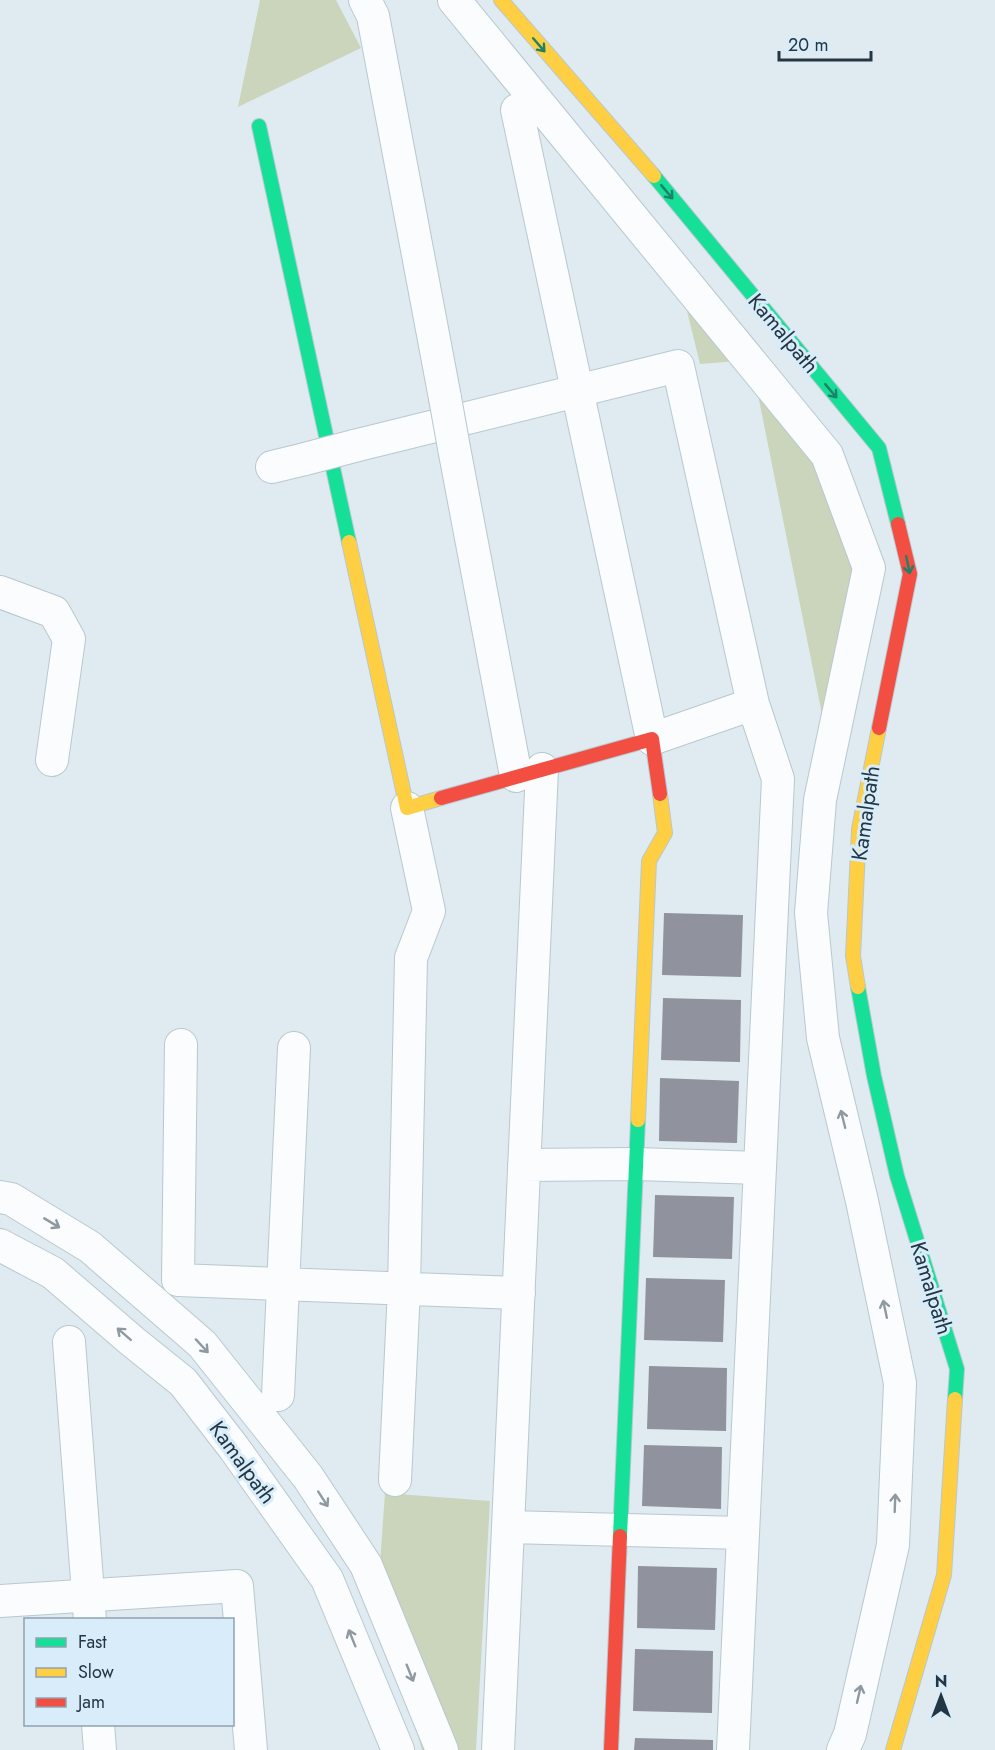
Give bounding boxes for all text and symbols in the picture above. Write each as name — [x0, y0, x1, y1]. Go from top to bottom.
scale bar — [779, 24, 870, 62]
text: 20 m — [788, 32, 828, 58]
one-way arrow — [532, 37, 546, 52]
one-way arrow — [660, 184, 674, 199]
street label: Kamalpath — [741, 286, 827, 380]
one-way arrow — [825, 383, 838, 399]
one-way arrow — [903, 555, 914, 574]
street label: Kamalpath — [842, 763, 888, 863]
one-way arrow — [836, 1110, 848, 1129]
one-way arrow — [43, 1218, 60, 1230]
street label: Kamalpath — [903, 1238, 961, 1338]
one-way arrow — [879, 1300, 890, 1320]
one-way arrow — [117, 1327, 132, 1341]
one-way arrow — [195, 1338, 209, 1353]
street label: Kamalpath — [202, 1414, 284, 1510]
one-way arrow — [316, 1491, 329, 1508]
one-way arrow — [890, 1493, 901, 1513]
legend — [24, 1618, 234, 1726]
text: Fast — [78, 1629, 107, 1655]
one-way arrow — [346, 1629, 357, 1647]
text: Slow — [78, 1659, 115, 1685]
one-way arrow — [405, 1663, 416, 1681]
north arrow — [911, 1666, 971, 1726]
text: N — [935, 1670, 947, 1693]
one-way arrow — [854, 1685, 866, 1704]
text: Jam — [76, 1689, 105, 1715]

